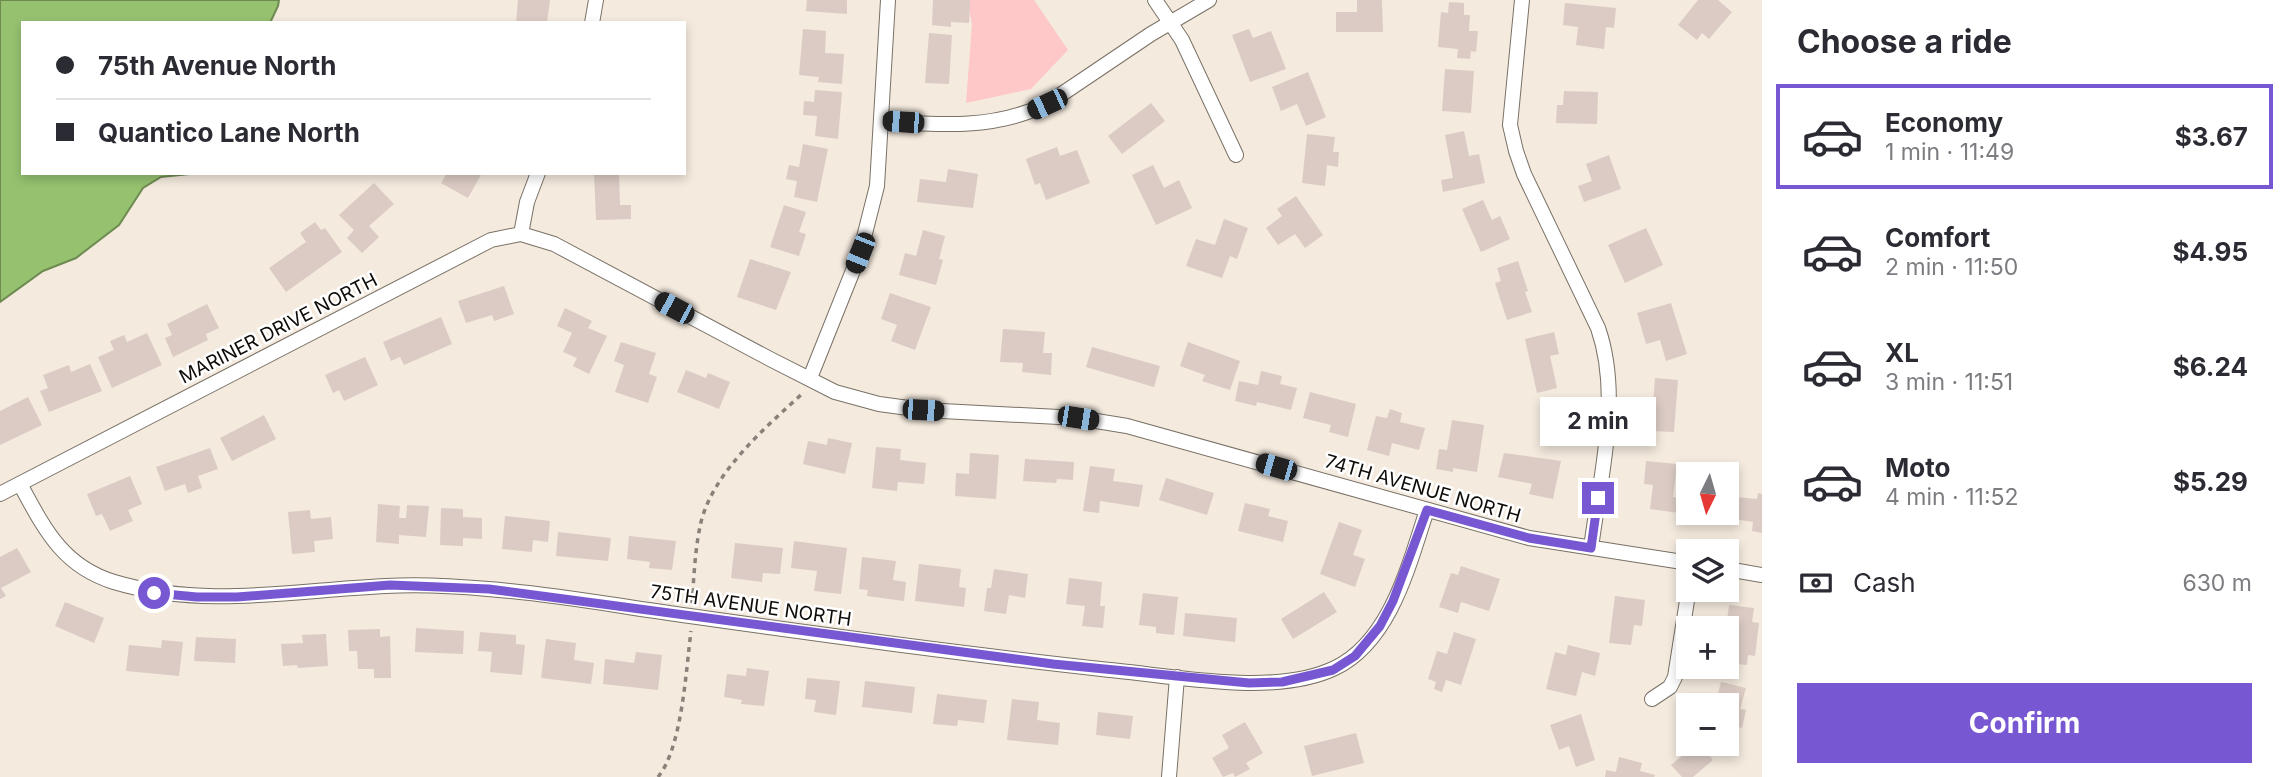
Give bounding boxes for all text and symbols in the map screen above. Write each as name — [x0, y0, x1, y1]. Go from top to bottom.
text: Choose a ride — [1797, 22, 2012, 61]
text: 75th Avenue North — [98, 50, 336, 81]
car — [1024, 86, 1071, 122]
icon: car — [1801, 105, 1864, 168]
text: Economy — [1885, 107, 2003, 138]
car — [882, 110, 925, 134]
text: Quantico Lane North — [98, 117, 360, 148]
text: $3.67 — [2175, 121, 2248, 152]
text: 1 min · 11:49 — [1885, 138, 2014, 166]
icon: car — [1801, 220, 1864, 283]
text: Comfort — [1885, 222, 1990, 253]
car — [843, 230, 878, 276]
text: $4.95 — [2172, 236, 2248, 267]
text: 2 min · 11:50 — [1885, 253, 2018, 281]
street label: MARINER DRIVE NORTH — [175, 268, 381, 388]
car — [651, 289, 698, 327]
icon: car — [1801, 335, 1864, 398]
text: XL — [1885, 337, 1919, 368]
text: $6.24 — [2173, 351, 2248, 382]
text: 3 min · 11:51 — [1885, 368, 2013, 396]
callout: 2 min — [1540, 396, 1656, 446]
car — [902, 398, 945, 422]
car — [1056, 404, 1101, 432]
text: 2 min — [1567, 407, 1629, 435]
street label: 74TH AVENUE NORTH — [1322, 449, 1523, 527]
icon: car — [1801, 450, 1864, 513]
car — [1253, 451, 1300, 483]
text: Moto — [1885, 452, 1950, 483]
north arrow — [1676, 462, 1740, 525]
map controls — [1676, 462, 1739, 756]
text: $5.29 — [2173, 466, 2248, 497]
route end — [1582, 482, 1614, 514]
text: 4 min · 11:52 — [1885, 483, 2019, 511]
button: layers — [1676, 539, 1739, 602]
icon: cash — [1797, 564, 1835, 602]
text: Cash — [1853, 567, 1916, 598]
text: 630 m — [2182, 569, 2252, 597]
route start — [138, 577, 170, 609]
street label: 75TH AVENUE NORTH — [649, 580, 853, 631]
button: + — [1676, 616, 1739, 679]
button: Confirm — [1797, 683, 2252, 763]
button: − — [1676, 693, 1739, 756]

